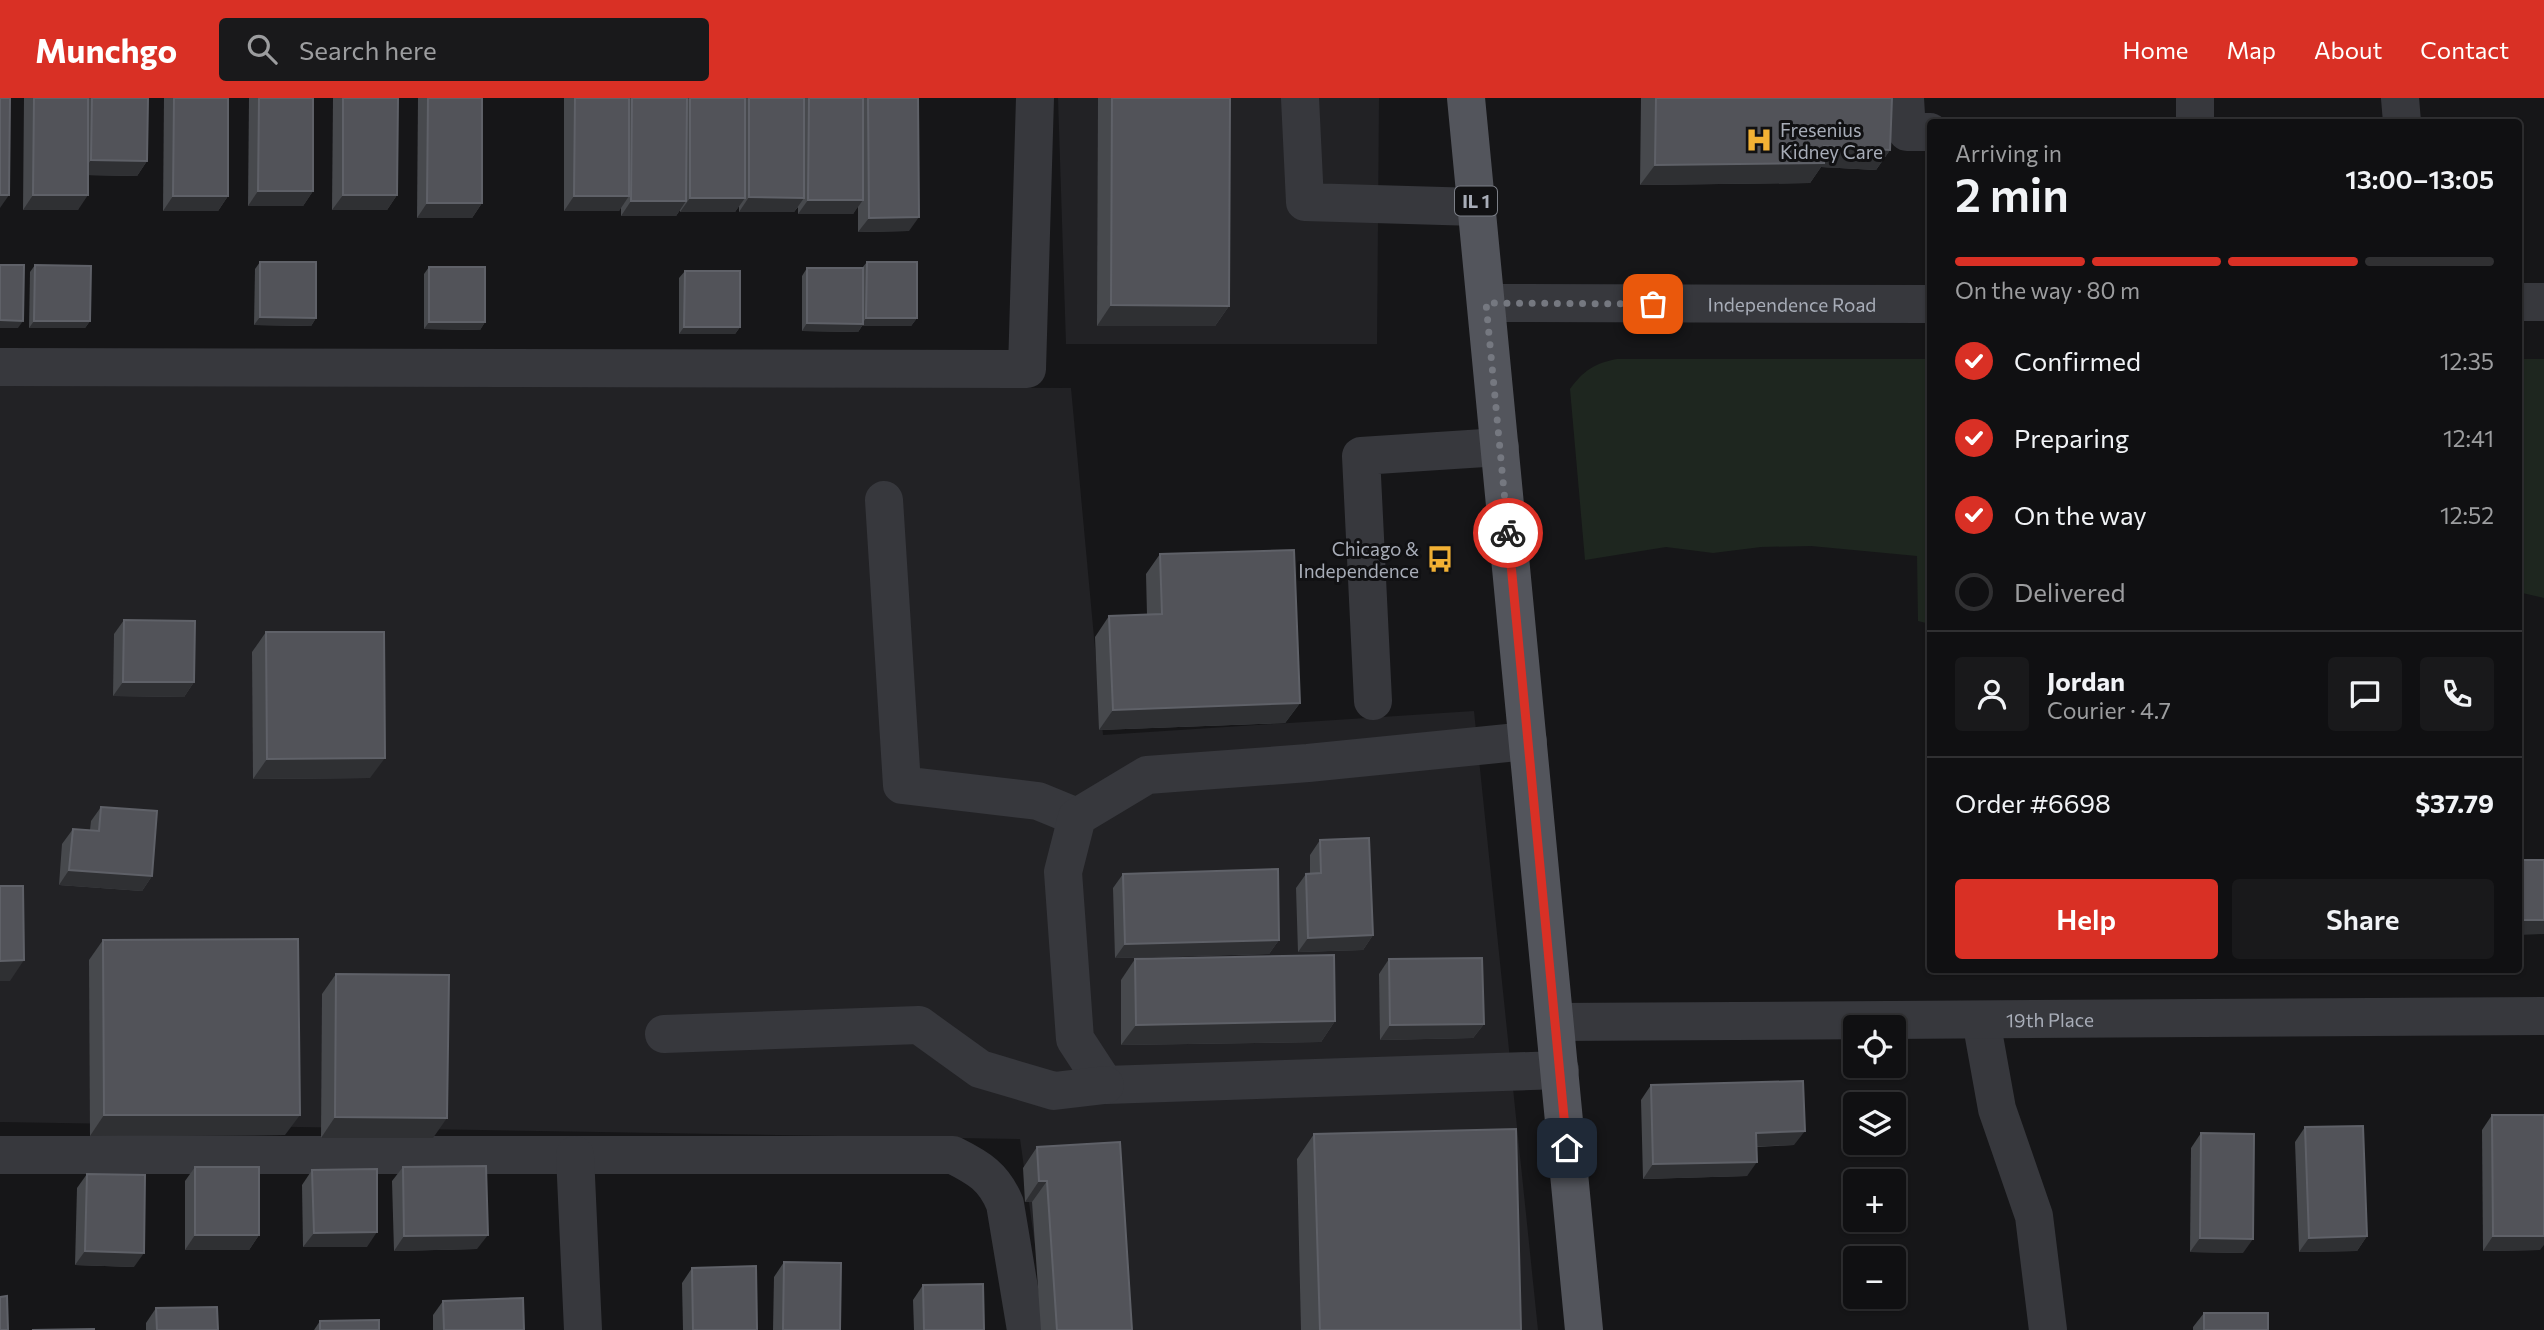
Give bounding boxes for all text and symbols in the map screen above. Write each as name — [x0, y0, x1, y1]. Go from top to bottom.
search box — [219, 18, 709, 81]
text: Munchgo — [35, 29, 177, 70]
icon: search — [243, 30, 281, 68]
text: Search here — [299, 34, 437, 65]
text: Home — [2123, 35, 2189, 64]
text: Map — [2227, 35, 2276, 64]
text: About — [2314, 35, 2382, 64]
text: Contact — [2420, 35, 2509, 64]
place label: Fresenius Kidney Care — [1780, 118, 1883, 163]
hospital icon: Fresenius Kidney Care — [1744, 125, 1774, 155]
text: Arriving in — [1955, 139, 2062, 167]
text: 13:00–13:05 — [2345, 163, 2494, 194]
text: 2 min — [1955, 165, 2069, 221]
road number: IL 1 — [1455, 186, 1497, 216]
pin — [1623, 274, 1683, 334]
text: On the way · 80 m — [1955, 276, 2140, 304]
icon: bag — [1634, 285, 1672, 323]
street label: Independence Road — [1708, 292, 1876, 315]
icon: check — [1955, 342, 1993, 380]
text: Confirmed — [2014, 345, 2141, 376]
text: 12:35 — [2440, 347, 2494, 375]
icon: check — [1955, 419, 1993, 457]
text: Preparing — [2014, 422, 2129, 453]
text: 12:41 — [2443, 424, 2494, 452]
icon: check — [1955, 496, 1993, 534]
courier — [1473, 498, 1543, 568]
text: On the way — [2014, 499, 2147, 530]
text: 12:52 — [2440, 501, 2494, 529]
icon: bike — [1489, 514, 1527, 552]
place label: Chicago & Independence — [1298, 537, 1419, 582]
bus stop icon: Chicago & Independence — [1425, 544, 1455, 574]
text: Delivered — [2014, 576, 2125, 607]
button: person — [1955, 657, 2029, 731]
button: chat — [2328, 657, 2402, 731]
button: phone — [2420, 657, 2494, 731]
text: Jordan — [2047, 665, 2125, 696]
text: Courier · 4.7 — [2047, 696, 2171, 724]
text: Order #6698 — [1955, 787, 2111, 818]
text: $37.79 — [2415, 787, 2494, 818]
button: Help — [1955, 879, 2218, 959]
button: Share — [2232, 879, 2494, 959]
street label: 19th Place — [2006, 1007, 2094, 1031]
map controls — [1843, 1015, 1906, 1309]
button: locate — [1843, 1015, 1906, 1078]
button: layers — [1843, 1092, 1906, 1155]
pin — [1537, 1118, 1597, 1178]
icon: home — [1548, 1129, 1586, 1167]
button: + — [1843, 1169, 1906, 1232]
button: − — [1843, 1246, 1906, 1309]

